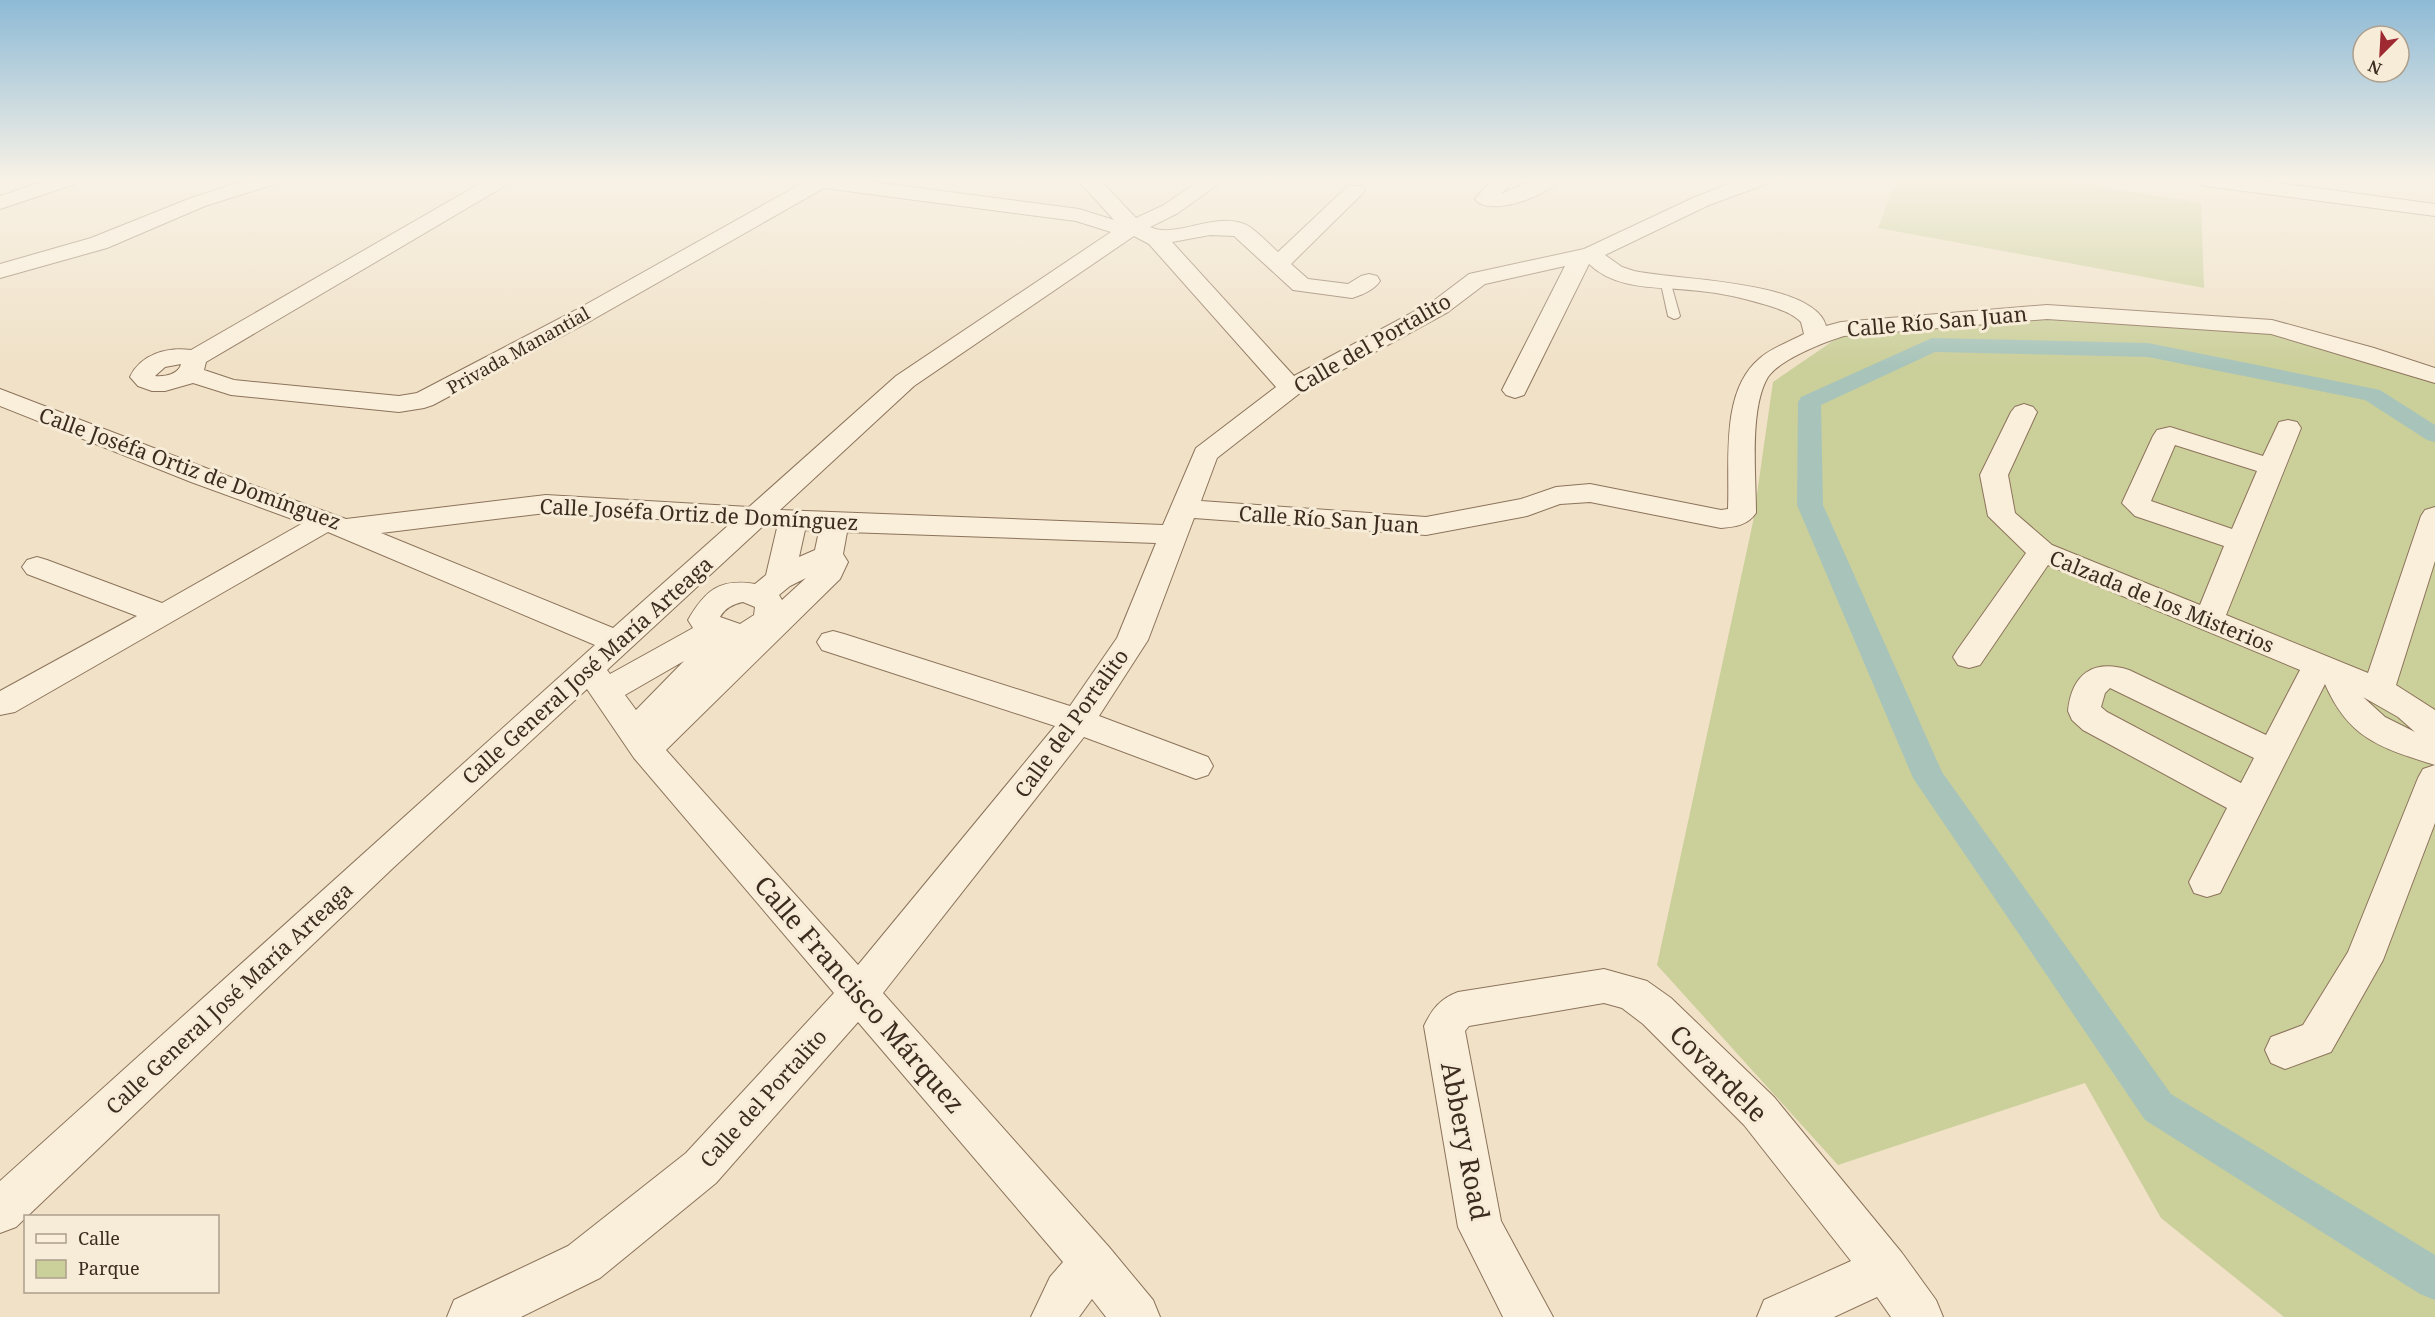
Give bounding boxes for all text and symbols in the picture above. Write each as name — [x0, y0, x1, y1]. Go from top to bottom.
north arrow — [2351, 24, 2411, 84]
text: N — [2364, 55, 2385, 80]
street label: Calle del Portalito — [1288, 287, 1456, 399]
street label: Calle Río San Juan — [1846, 299, 2028, 343]
street label: Privada Manantial — [442, 301, 594, 399]
street label: Calle Joséfa Ortiz de Domínguez — [35, 400, 345, 536]
street label: Calle Joséfa Ortiz de Domínguez — [539, 492, 859, 536]
street label: Calle Río San Juan — [1238, 499, 1420, 539]
street label: Calzada de los Misterios — [2046, 543, 2278, 659]
street label: Calle General José María Arteaga — [456, 550, 718, 790]
street label: Calle del Portalito — [1008, 643, 1134, 803]
street label: Calle Francisco Márquez — [747, 867, 973, 1121]
street label: Calle General José María Arteaga — [99, 876, 359, 1120]
street label: Covardele — [1662, 1016, 1776, 1130]
street label: Calle del Portalito — [693, 1023, 833, 1173]
street label: Abbery Road — [1433, 1059, 1499, 1223]
legend — [24, 1215, 219, 1293]
text: Calle — [78, 1226, 120, 1250]
text: Parque — [78, 1256, 140, 1280]

